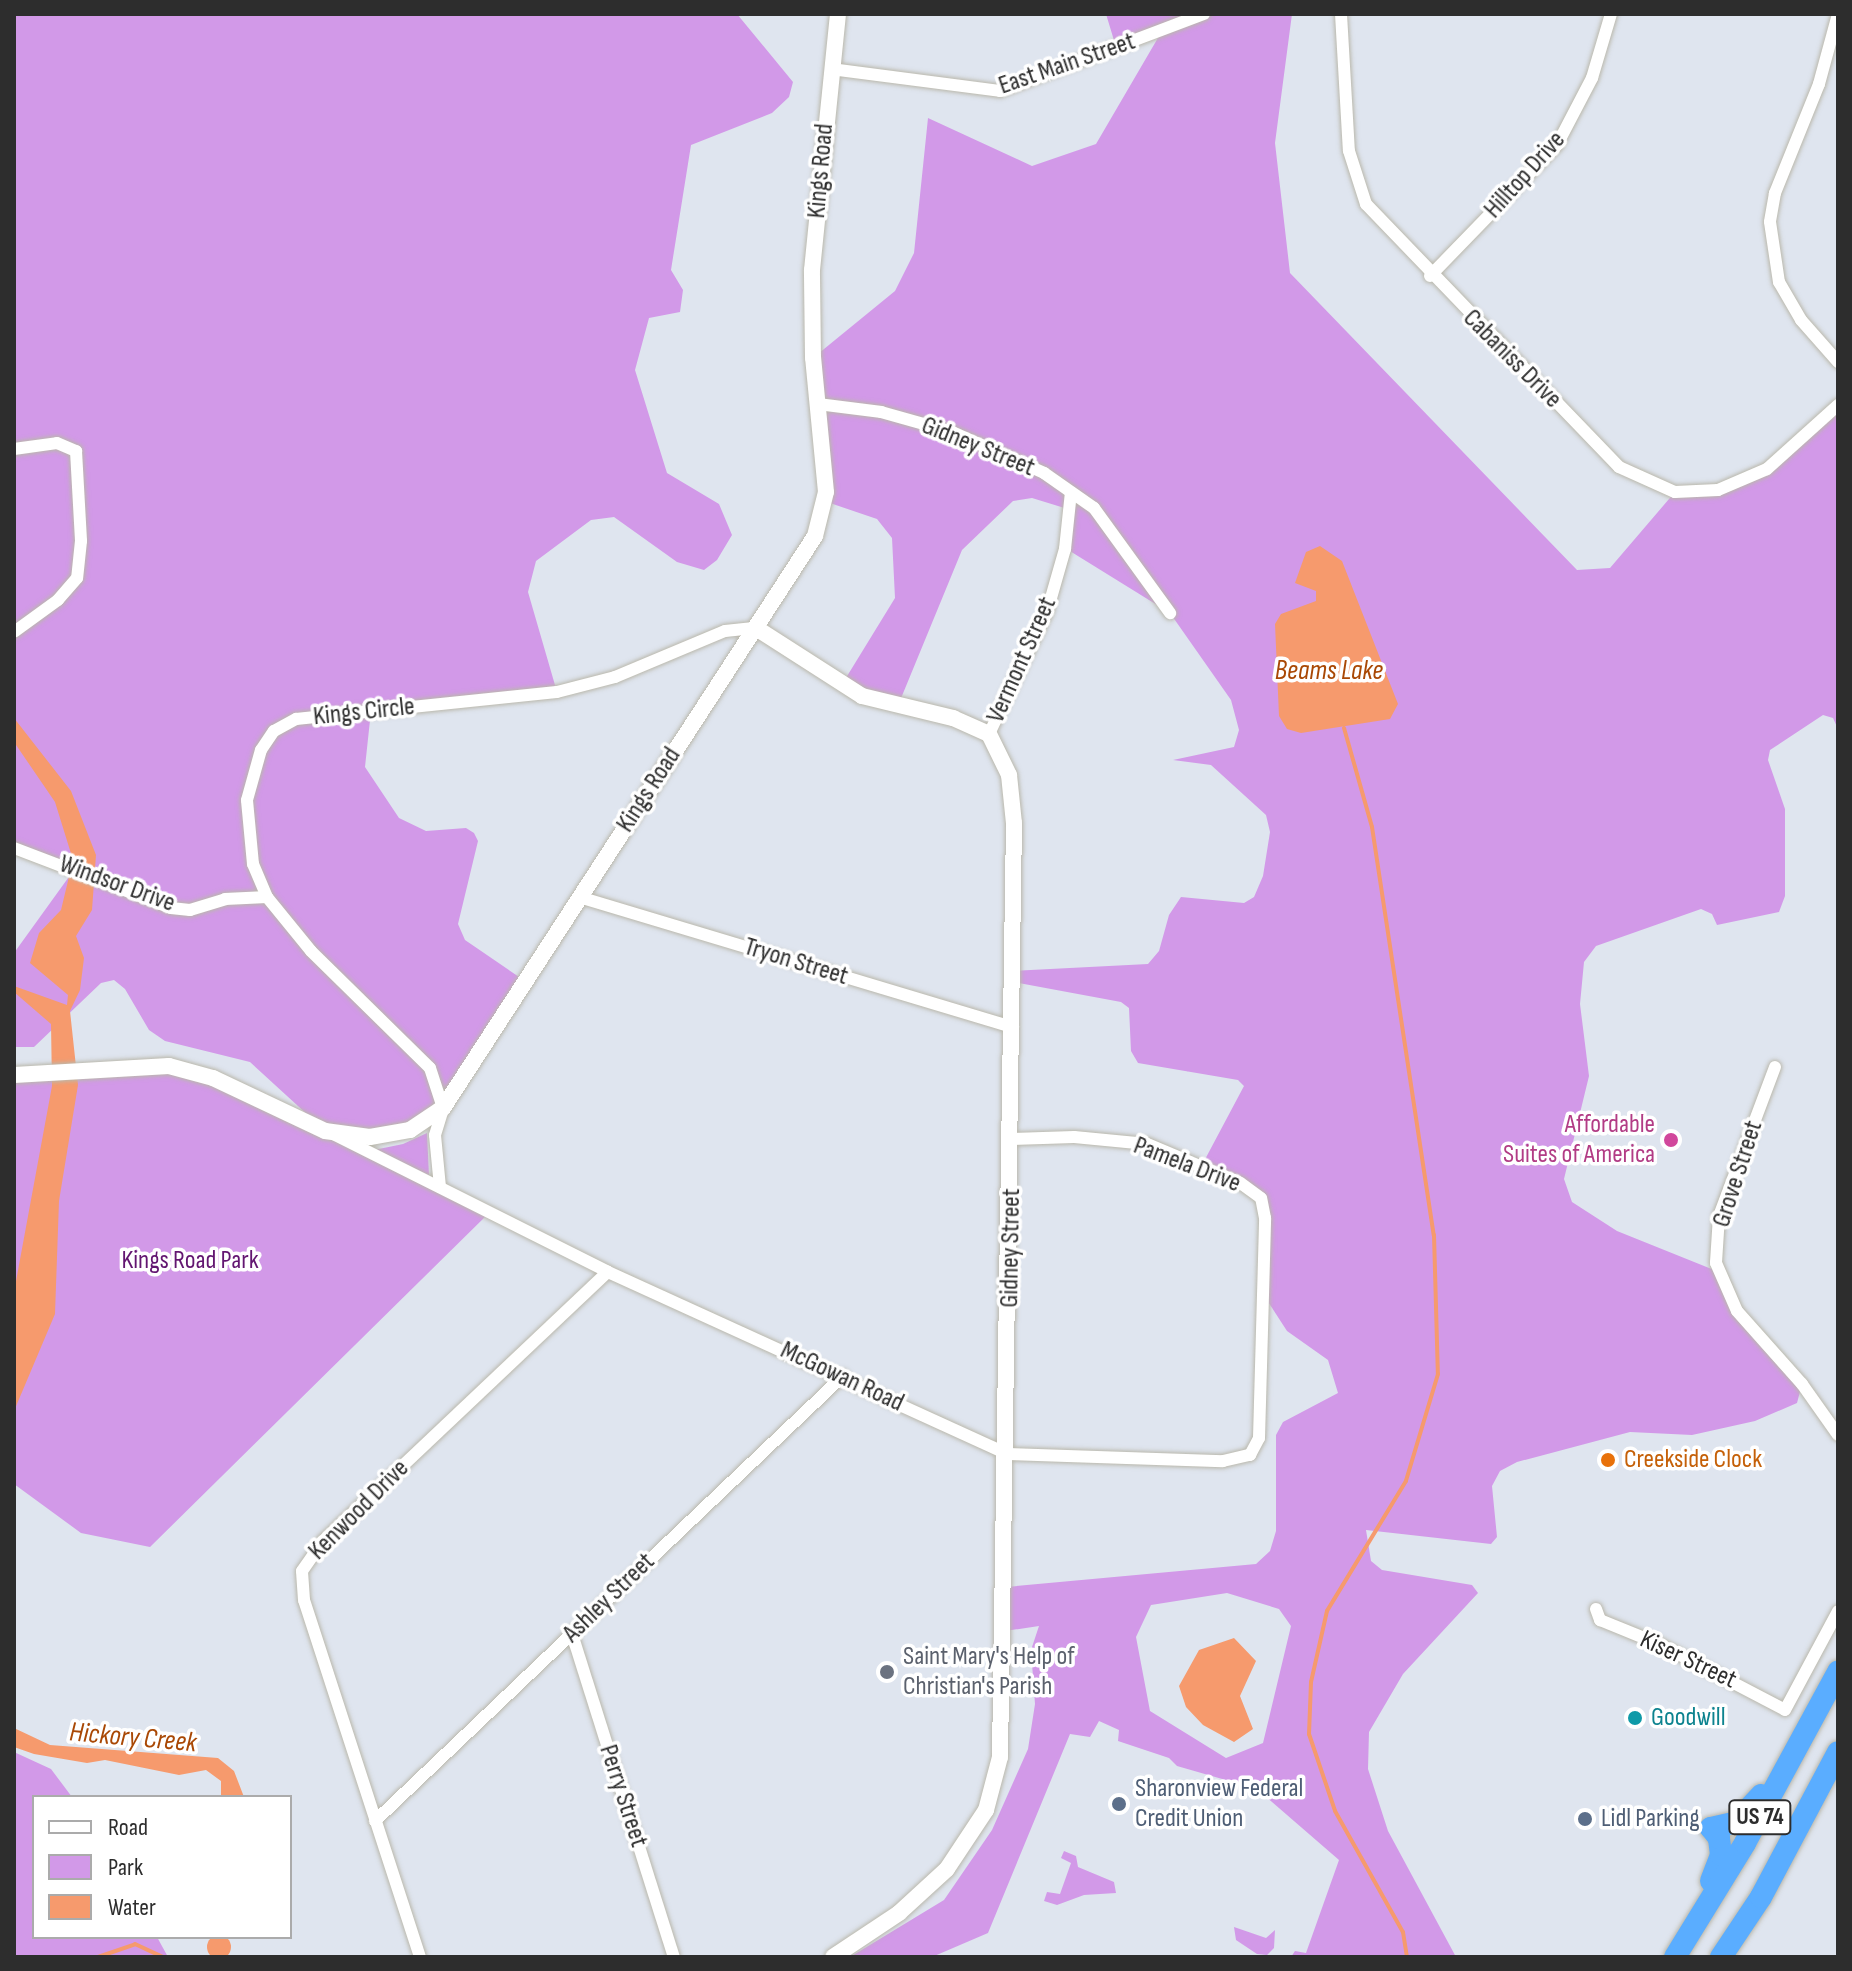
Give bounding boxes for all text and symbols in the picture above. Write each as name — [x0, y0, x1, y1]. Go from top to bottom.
street label: East Main Street — [995, 26, 1139, 102]
street label: Kings Road — [801, 122, 841, 220]
street label: Hilltop Drive — [1478, 125, 1572, 225]
street label: Cabaniss Drive — [1456, 303, 1568, 415]
street label: Gidney Street — [917, 410, 1039, 484]
street label: Vermont Street — [980, 592, 1064, 728]
water label: Beams Lake — [1275, 654, 1383, 688]
street label: Kings Circle — [312, 691, 416, 733]
street label: Kings Road — [610, 742, 688, 838]
street label: Windsor Drive — [55, 849, 179, 919]
street label: Tryon Street — [740, 931, 852, 993]
place label: Affordable Suites of America — [1503, 1109, 1655, 1170]
street label: Grove Street — [1706, 1117, 1770, 1231]
street label: Pamela Drive — [1129, 1130, 1245, 1200]
marker: Affordable Suites of America — [1662, 1131, 1680, 1149]
street label: Gidney Street — [994, 1188, 1028, 1308]
park label: Kings Road Park — [121, 1245, 259, 1277]
street label: McGowan Road — [775, 1335, 909, 1419]
place label: Creekside Clock — [1624, 1444, 1762, 1476]
marker: Creekside Clock — [1599, 1451, 1617, 1469]
street label: Kenwood Drive — [302, 1453, 416, 1567]
street label: Ashley Street — [557, 1547, 661, 1649]
street label: Kiser Street — [1635, 1624, 1741, 1696]
place label: Saint Mary's Help of Christian's Parish — [903, 1641, 1075, 1702]
marker: Saint Mary's Help of Christian's Parish — [878, 1663, 896, 1681]
place label: Goodwill — [1651, 1702, 1726, 1734]
marker: Goodwill — [1626, 1709, 1644, 1727]
water label: Hickory Creek — [68, 1716, 198, 1760]
street label: Perry Street — [592, 1741, 654, 1851]
place label: Sharonview Federal Credit Union — [1135, 1773, 1303, 1834]
legend — [32, 1795, 292, 1939]
marker: Sharonview Federal Credit Union — [1110, 1795, 1128, 1813]
road number: US 74 — [1728, 1797, 1792, 1837]
place label: Lidl Parking — [1601, 1803, 1700, 1835]
marker: Lidl Parking — [1576, 1810, 1594, 1828]
text: Road — [108, 1813, 148, 1842]
text: Park — [108, 1853, 143, 1882]
text: Water — [108, 1893, 156, 1922]

